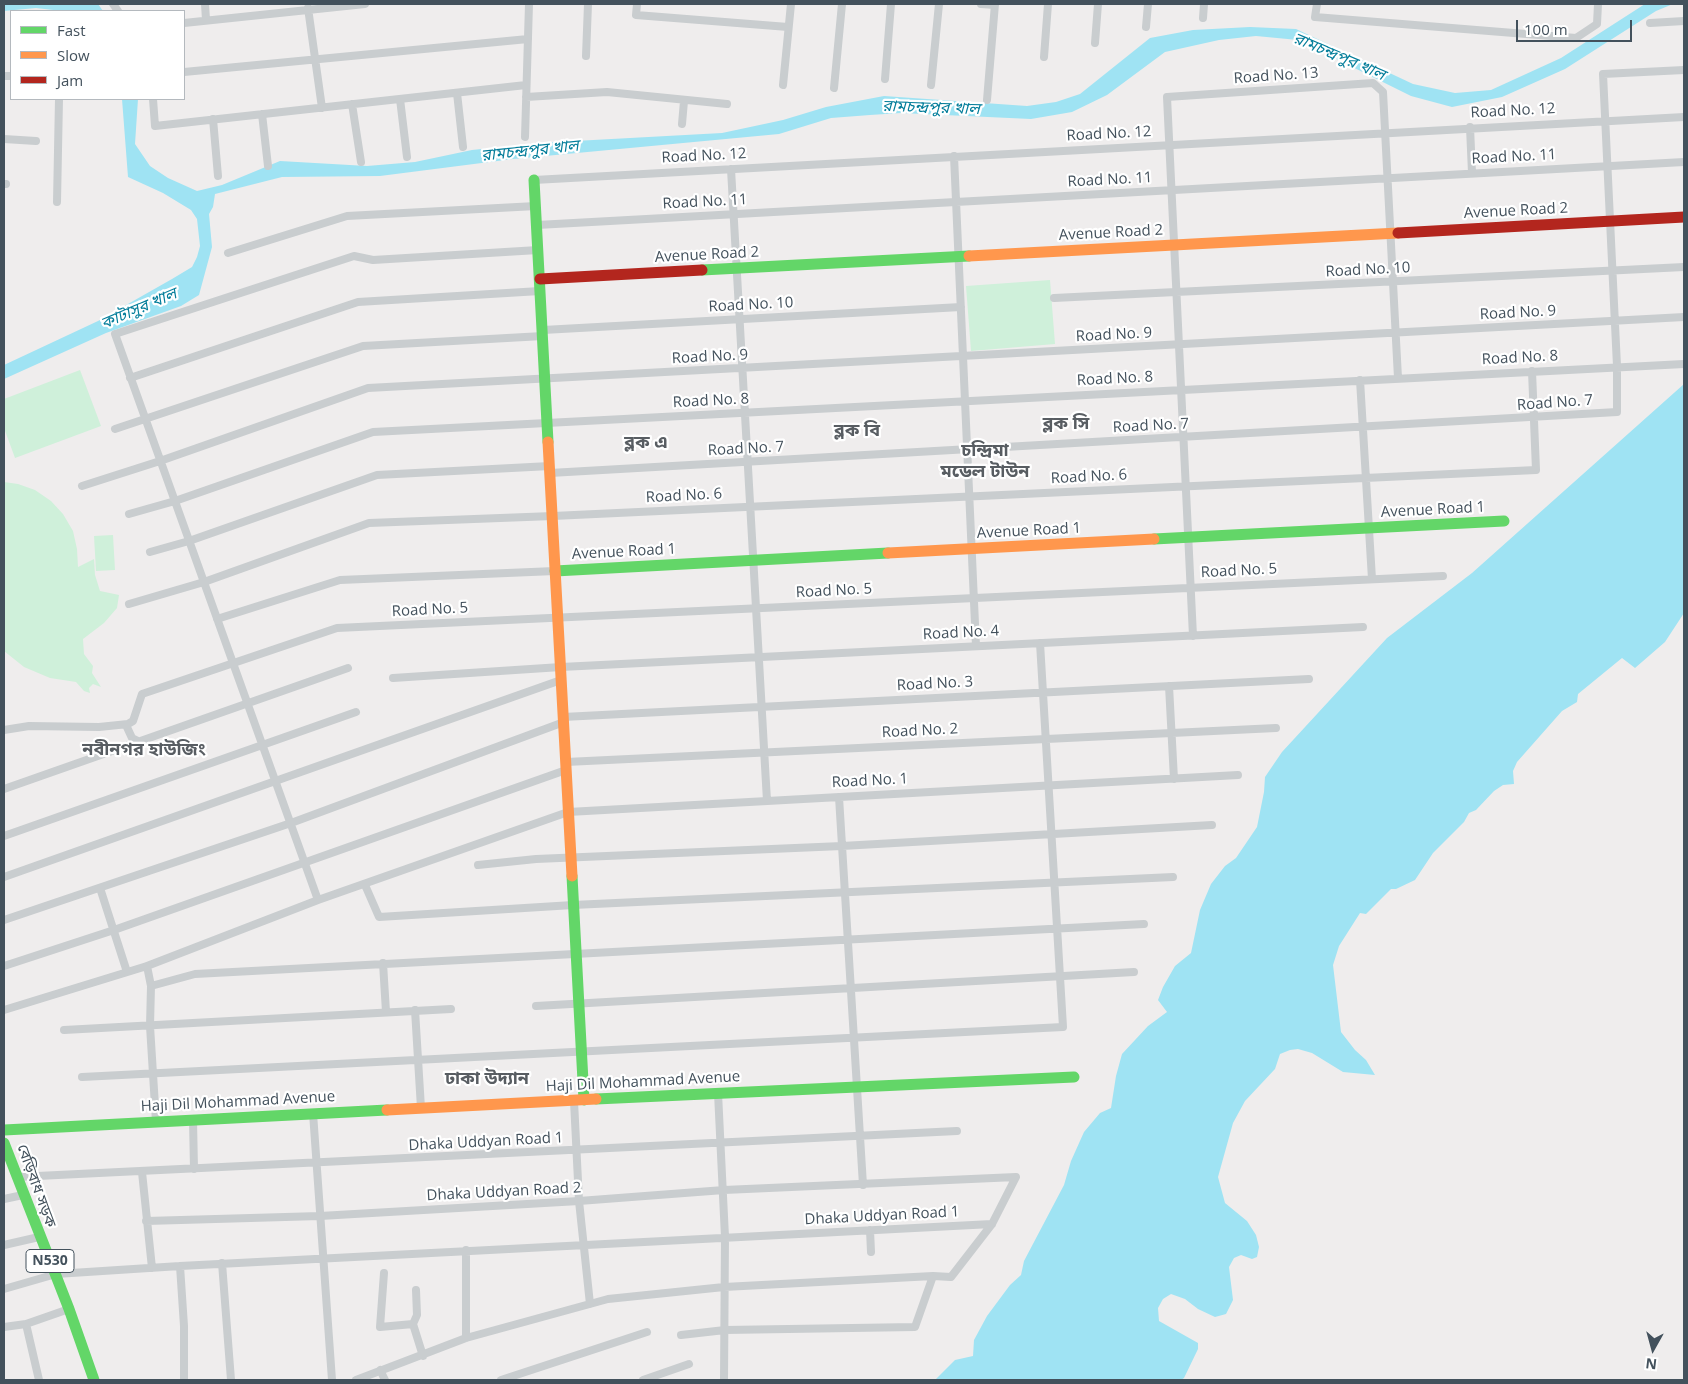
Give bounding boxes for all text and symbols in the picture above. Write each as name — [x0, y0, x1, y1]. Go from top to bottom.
legend — [10, 10, 185, 100]
scale bar — [1518, 10, 1634, 42]
text: 100 m — [1524, 19, 1568, 39]
text: Fast — [57, 20, 86, 40]
water label: রামচন্দ্রপুর খাল — [1290, 29, 1388, 85]
text: Slow — [57, 45, 90, 65]
street label: Road No. 13 — [1233, 64, 1319, 88]
text: Jam — [57, 70, 83, 90]
water label: রামচন্দ্রপুর খাল — [882, 97, 980, 119]
street label: Road No. 12 — [1470, 100, 1556, 122]
street label: Road No. 12 — [1066, 123, 1152, 145]
water label: রামচন্দ্রপুর খাল — [480, 136, 580, 166]
street label: Road No. 12 — [661, 145, 747, 167]
street label: Road No. 11 — [1471, 146, 1557, 168]
street label: Road No. 11 — [1067, 169, 1153, 191]
street label: Road No. 11 — [662, 191, 748, 213]
street label: Avenue Road 2 — [1463, 199, 1569, 223]
street label: Avenue Road 2 — [1058, 221, 1164, 245]
street label: Avenue Road 2 — [654, 243, 760, 267]
street label: Road No. 10 — [1325, 259, 1411, 281]
water label: কাটাসুর খাল — [98, 284, 180, 334]
street label: Road No. 10 — [708, 294, 794, 316]
street label: Road No. 9 — [1479, 302, 1557, 324]
street label: Road No. 9 — [1075, 324, 1153, 346]
street label: Road No. 9 — [671, 346, 749, 368]
street label: Road No. 8 — [1481, 347, 1559, 369]
street label: Road No. 8 — [1076, 368, 1154, 390]
street label: Road No. 8 — [672, 390, 750, 412]
street label: Road No. 7 — [1516, 391, 1594, 415]
district label: ব্লক সি — [1043, 413, 1089, 435]
street label: Road No. 7 — [1112, 415, 1190, 437]
district label: ব্লক বি — [834, 420, 880, 442]
district label: ব্লক এ — [624, 432, 668, 454]
street label: Road No. 7 — [707, 438, 785, 460]
district label: চন্দ্রিমা মডেল টাউন — [940, 440, 1030, 482]
street label: Road No. 6 — [1050, 466, 1128, 488]
street label: Road No. 6 — [645, 485, 723, 507]
street label: Avenue Road 1 — [1380, 498, 1486, 522]
street label: Avenue Road 1 — [976, 519, 1082, 543]
street label: Avenue Road 1 — [571, 540, 677, 564]
street label: Road No. 5 — [1200, 560, 1278, 582]
street label: Road No. 5 — [795, 580, 873, 602]
street label: Road No. 5 — [391, 599, 469, 621]
street label: Road No. 4 — [922, 622, 1000, 644]
street label: Road No. 3 — [896, 673, 974, 695]
street label: Road No. 2 — [881, 720, 959, 742]
district label: নবীনগর হাউজিং — [82, 739, 206, 761]
street label: Road No. 1 — [831, 770, 909, 792]
district label: ঢাকা উদ্যান — [445, 1068, 529, 1090]
street label: Haji Dil Mohammad Avenue — [545, 1068, 741, 1096]
street label: Haji Dil Mohammad Avenue — [140, 1088, 336, 1116]
street label: Dhaka Uddyan Road 1 — [408, 1129, 564, 1155]
street label: বেড়িবাধ সড়ক — [13, 1142, 59, 1230]
street label: Dhaka Uddyan Road 2 — [426, 1179, 582, 1205]
street label: Dhaka Uddyan Road 1 — [804, 1203, 960, 1229]
road number: N530 — [26, 1250, 74, 1272]
north arrow — [1628, 1324, 1678, 1374]
text: N — [1644, 1354, 1658, 1375]

